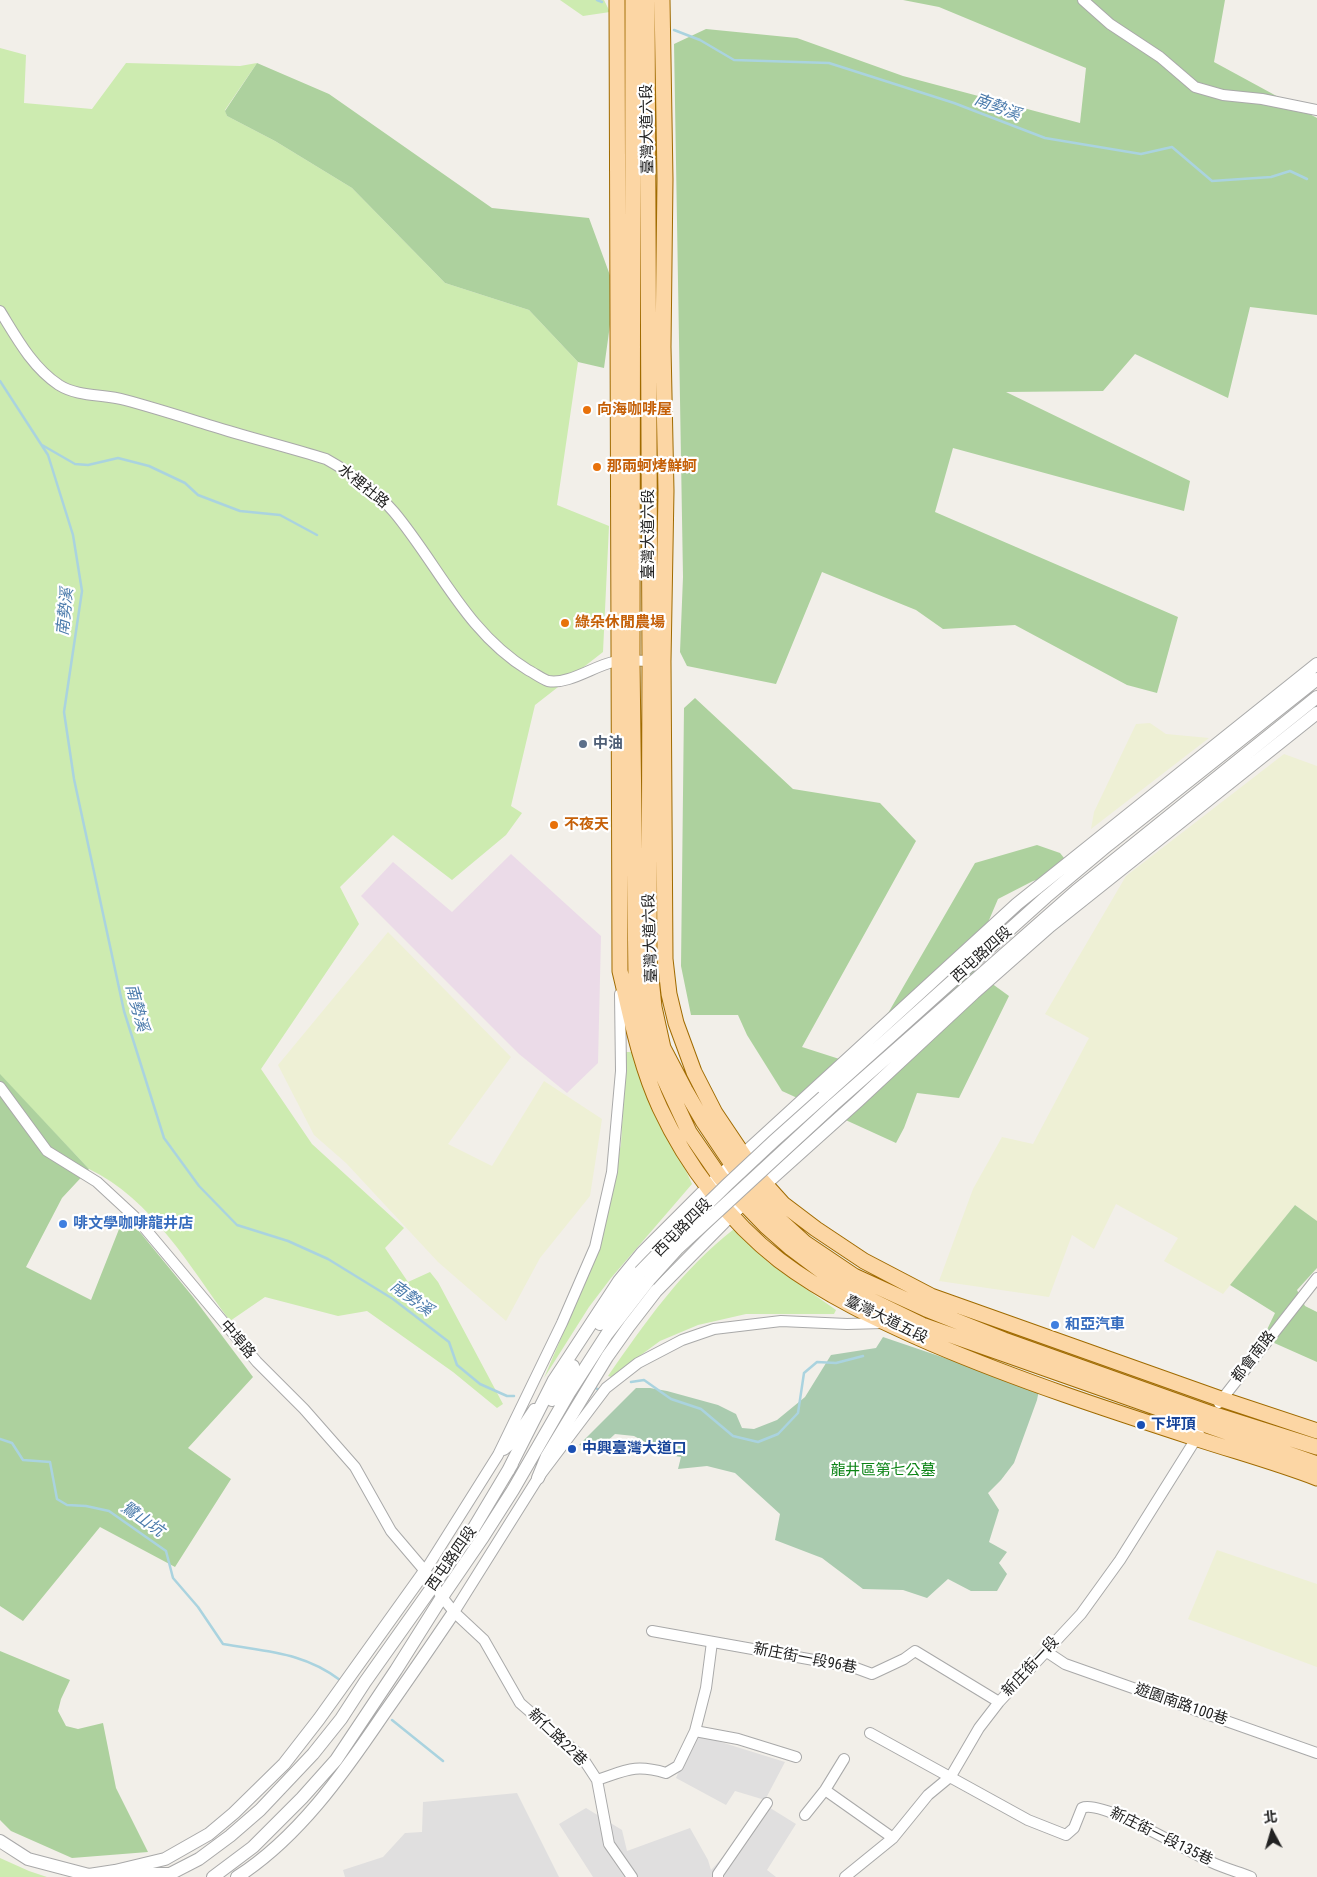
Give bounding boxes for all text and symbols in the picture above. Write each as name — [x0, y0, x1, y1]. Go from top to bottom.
street label: 臺灣大道六段 — [638, 84, 658, 174]
water label: 南勢溪 — [971, 90, 1023, 126]
place label: 向海咖啡屋 — [597, 401, 672, 419]
marker: 向海咖啡屋 — [581, 404, 593, 416]
place label: 那兩蚵烤鮮蚵 — [607, 458, 697, 476]
street label: 水裡社路 — [334, 461, 392, 513]
marker: 那兩蚵烤鮮蚵 — [591, 461, 603, 473]
street label: 臺灣大道六段 — [640, 489, 658, 579]
water label: 南勢溪 — [54, 587, 78, 637]
place label: 綠朵休閒農場 — [575, 614, 665, 632]
marker: 綠朵休閒農場 — [559, 617, 571, 629]
place label: 中油 — [593, 735, 623, 753]
marker: 中油 — [577, 738, 589, 750]
place label: 不夜天 — [564, 816, 609, 834]
marker: 不夜天 — [548, 819, 560, 831]
street label: 臺灣大道六段 — [640, 893, 662, 983]
street label: 西屯路四段 — [948, 923, 1016, 987]
water label: 南勢溪 — [121, 982, 151, 1034]
street label: 西屯路四段 — [650, 1195, 716, 1261]
place label: 啡文學咖啡龍井店 — [73, 1215, 193, 1233]
marker: 啡文學咖啡龍井店 — [57, 1218, 69, 1230]
water label: 南勢溪 — [386, 1277, 436, 1321]
street label: 臺灣大道五段 — [842, 1292, 930, 1348]
place label: 和亞汽車 — [1065, 1316, 1125, 1334]
street label: 中埠路 — [215, 1317, 259, 1363]
marker: 和亞汽車 — [1049, 1319, 1061, 1331]
street label: 都會南路 — [1228, 1328, 1280, 1386]
place label: 下坪頂 — [1151, 1416, 1196, 1434]
marker: 下坪頂 — [1135, 1419, 1147, 1431]
place label: 中興臺灣大道口 — [582, 1440, 687, 1458]
marker: 中興臺灣大道口 — [566, 1443, 578, 1455]
park label: 龍井區第七公墓 — [831, 1462, 935, 1480]
water label: 鷺山坑 — [117, 1498, 167, 1542]
street label: 西屯路四段 — [423, 1523, 481, 1595]
street label: 新庄街一段 — [999, 1633, 1063, 1701]
street label: 新庄街一段96巷 — [752, 1640, 858, 1678]
street label: 遊園南路100巷 — [1132, 1681, 1230, 1729]
street label: 新仁路22巷 — [524, 1706, 590, 1770]
street label: 新庄街一段135巷 — [1107, 1804, 1215, 1870]
north arrow — [1247, 1807, 1297, 1857]
text: 北 — [1263, 1808, 1278, 1826]

